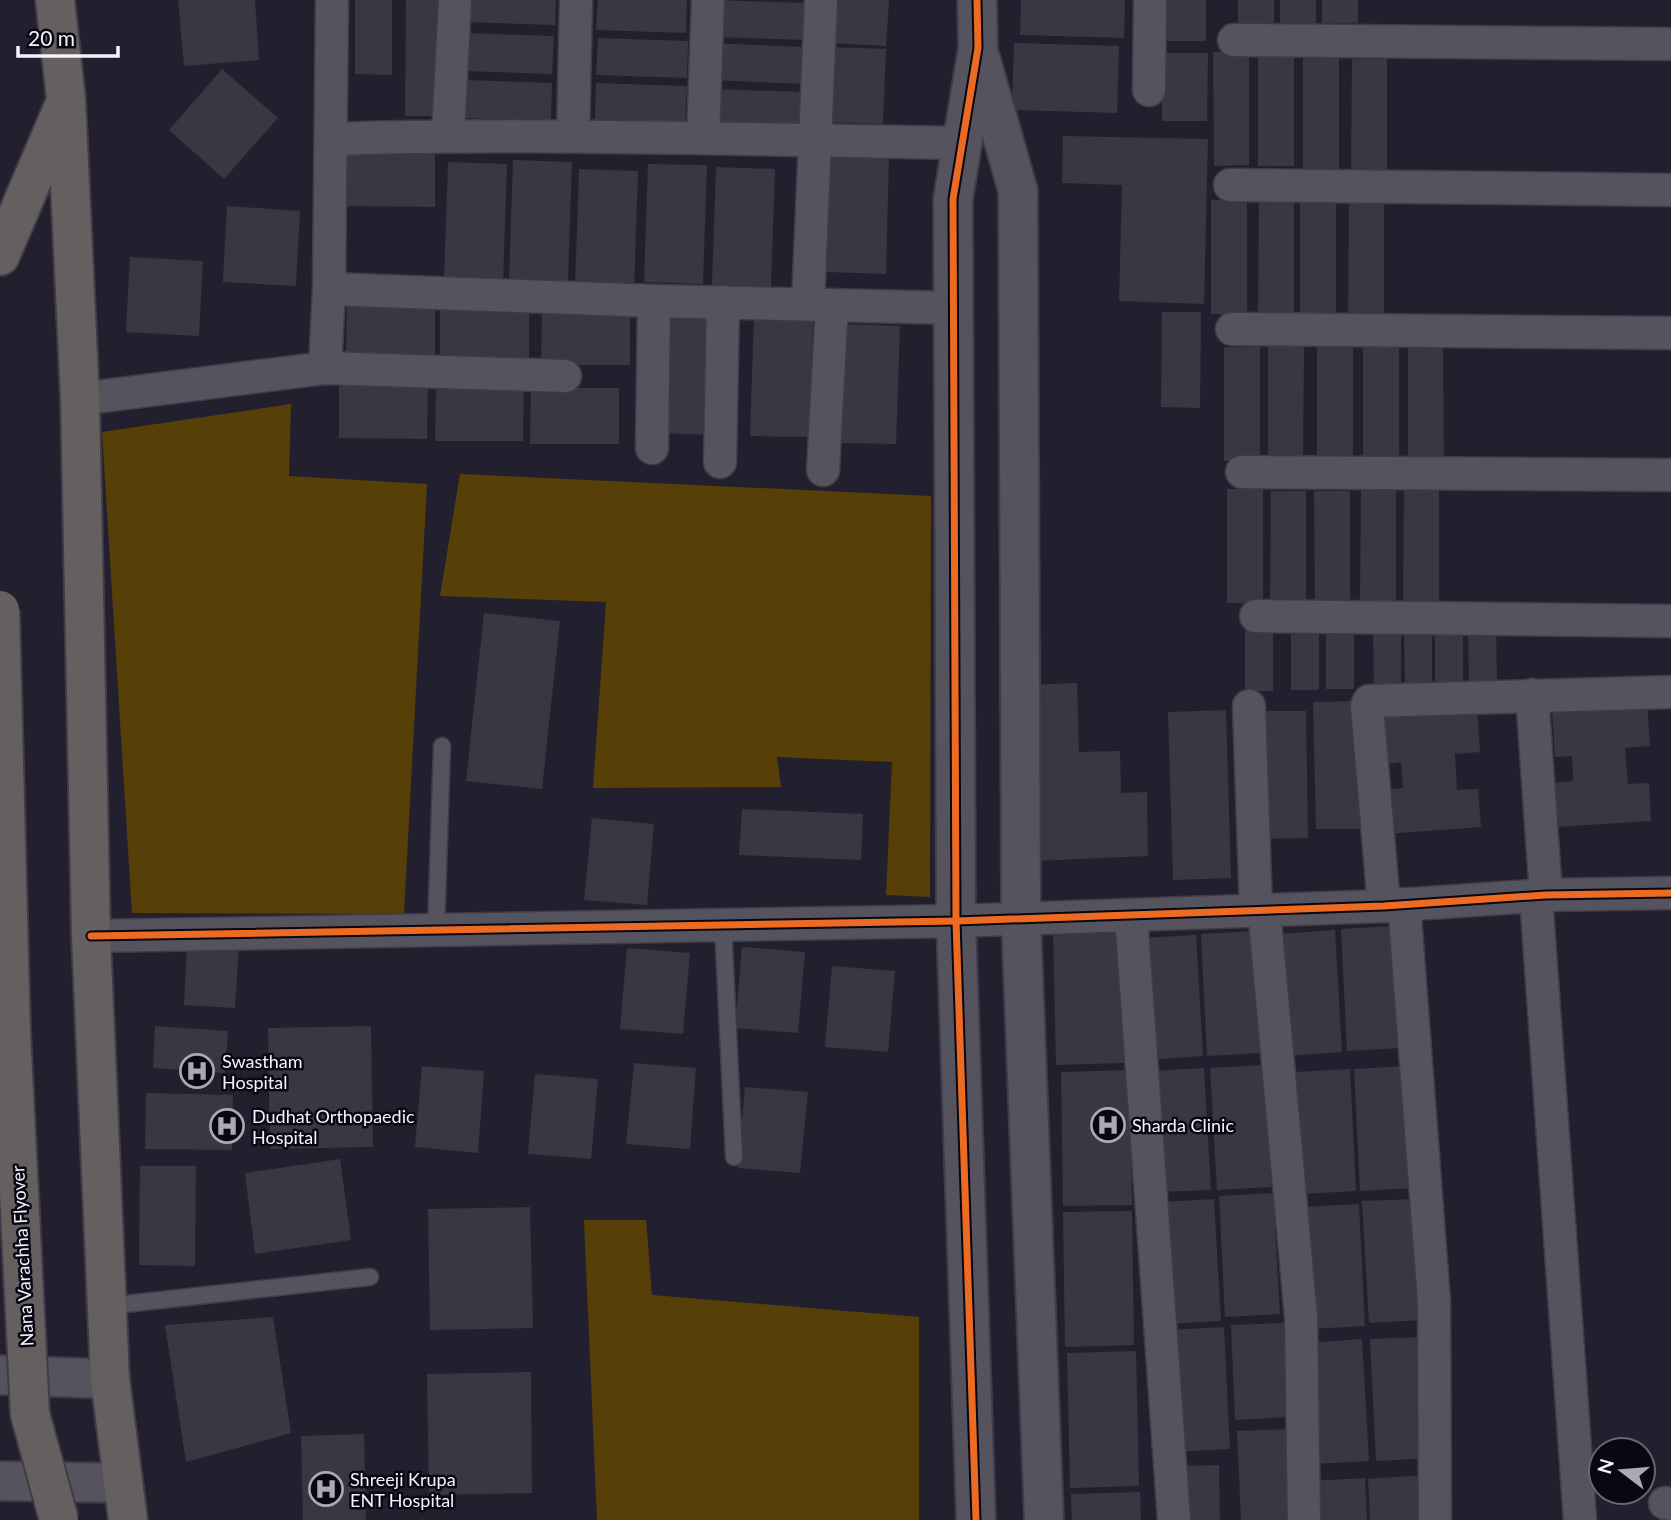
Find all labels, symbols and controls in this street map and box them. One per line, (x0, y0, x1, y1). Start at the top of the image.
scale bar (18, 14, 117, 58)
text: 20 m (28, 25, 75, 50)
place label: Swastham Hospital (222, 1050, 302, 1093)
hospital icon: Swastham Hospital (178, 1052, 216, 1090)
place label: Dudhat Orthopaedic Hospital (252, 1105, 415, 1148)
hospital icon: Sharda Clinic (1089, 1106, 1127, 1144)
hospital icon: Dudhat Orthopaedic Hospital (208, 1107, 246, 1145)
place label: Sharda Clinic (1132, 1114, 1234, 1136)
street label: Nana Varachha Flyover (6, 1165, 38, 1347)
north arrow (1587, 1436, 1657, 1506)
text: N (1592, 1456, 1618, 1476)
place label: Shreeji Krupa ENT Hospital (350, 1468, 456, 1511)
hospital icon: Shreeji Krupa ENT Hospital (307, 1470, 345, 1508)

